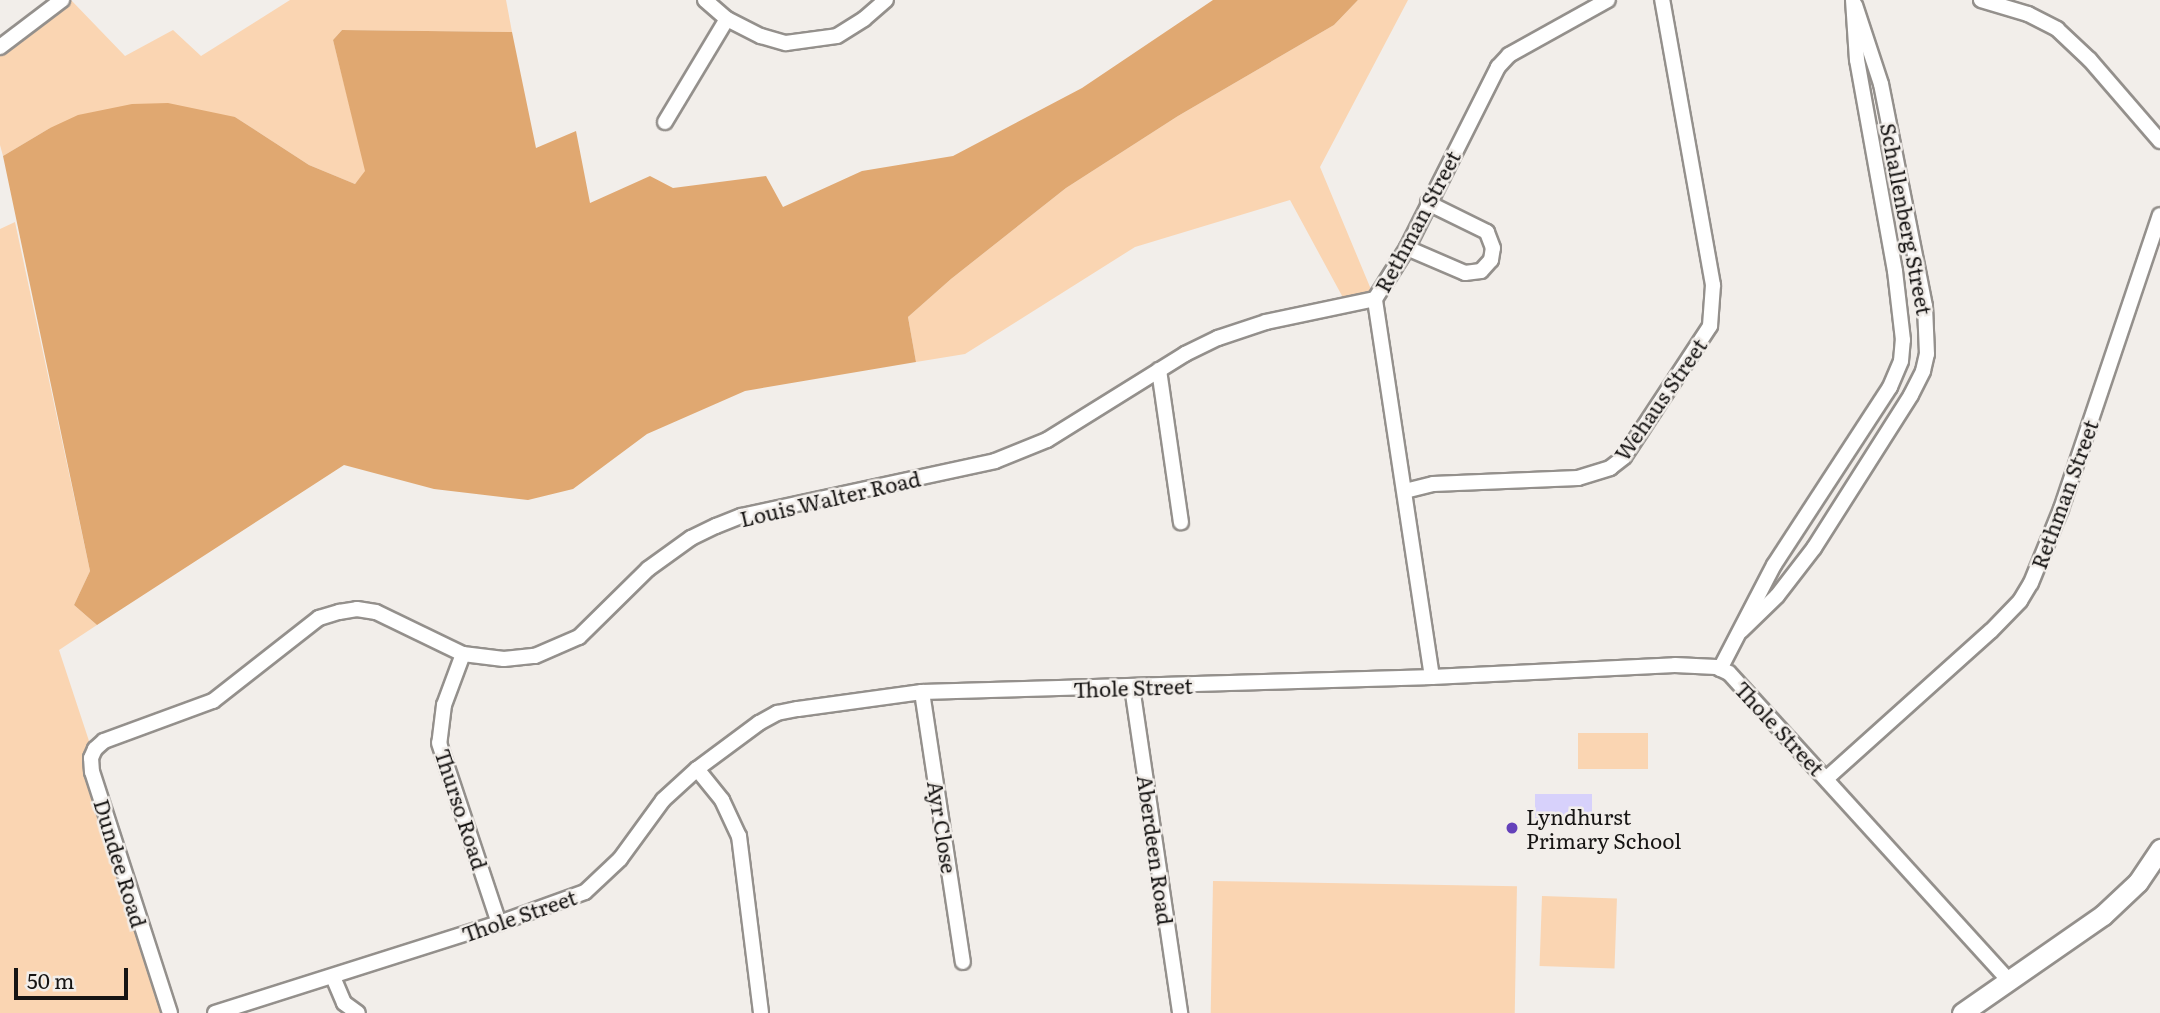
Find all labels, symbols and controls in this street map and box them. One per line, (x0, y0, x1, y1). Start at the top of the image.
street label: Schallenberg Street (1876, 121, 1938, 317)
street label: Rethman Street (1369, 146, 1465, 296)
street label: Wehaus Street (1609, 333, 1711, 465)
street label: Rethman Street (2025, 416, 2103, 572)
street label: Louis Walter Road (737, 465, 923, 531)
street label: Thole Street (1073, 672, 1193, 702)
street label: Thole Street (1730, 676, 1830, 780)
street label: Thurso Road (431, 745, 493, 873)
street label: Aberdeen Road (1133, 773, 1179, 927)
street label: Ayr Close (923, 779, 963, 875)
street label: Dundee Road (90, 796, 152, 930)
place label: Lyndhurst Primary School (1526, 803, 1681, 853)
marker: Lyndhurst Primary School (1504, 820, 1520, 836)
street label: Thole Street (458, 884, 580, 946)
scale bar (18, 954, 131, 998)
text: 50 m (27, 964, 74, 995)

